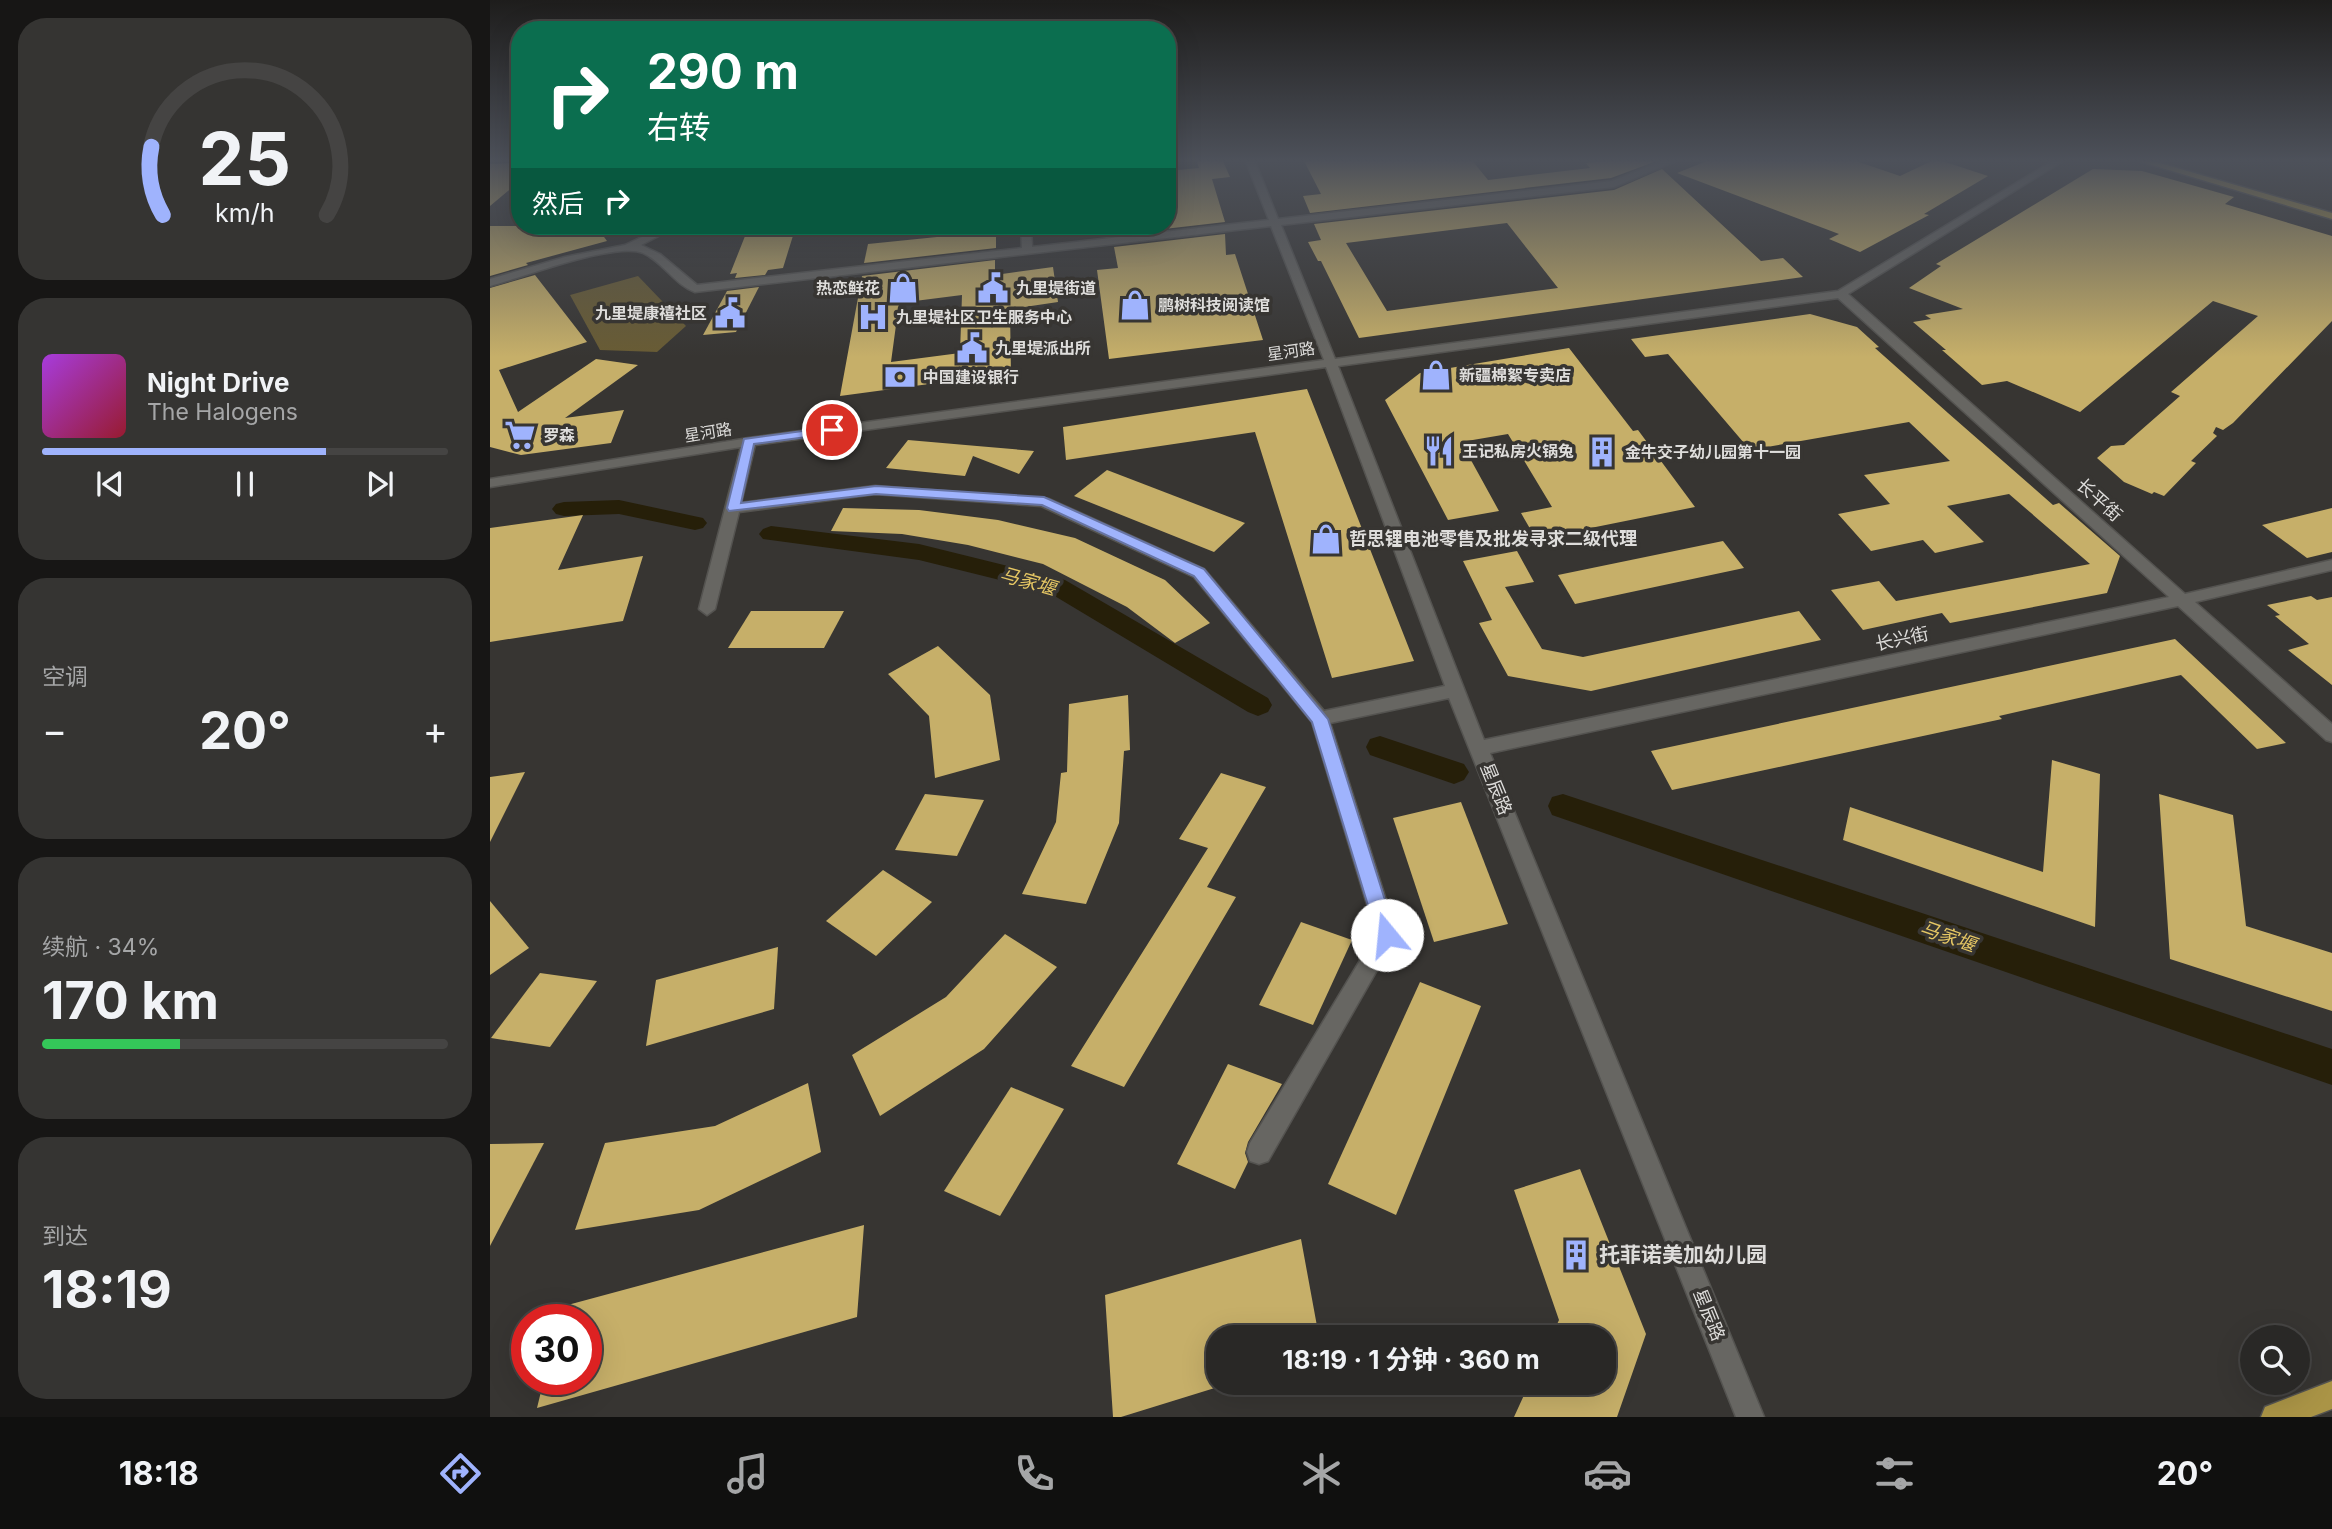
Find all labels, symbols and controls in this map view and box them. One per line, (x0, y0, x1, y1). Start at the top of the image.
text: 290 m (647, 42, 799, 101)
icon: right (532, 49, 623, 140)
text: 右转 (647, 108, 711, 147)
text: 25 (199, 114, 291, 203)
icon: right (598, 182, 636, 220)
text: 然后 (532, 188, 584, 219)
text: km/h (215, 198, 275, 228)
shop icon: 热恋鲜花 (886, 271, 920, 305)
public building icon: 九里堤街道 (976, 271, 1010, 305)
place label: 热恋鲜花 (816, 278, 880, 298)
place label: 九里堤街道 (1016, 278, 1096, 298)
shop icon: 鹏树科技阅读馆 (1118, 288, 1152, 322)
place label: 鹏树科技阅读馆 (1158, 295, 1270, 315)
public building icon: 九里堤康禧社区 (713, 296, 747, 330)
hospital icon: 九里堤社区卫生服务中心 (856, 300, 890, 334)
place label: 九里堤康禧社区 (595, 303, 707, 323)
place label: 九里堤社区卫生服务中心 (896, 307, 1072, 327)
public building icon: 九里堤派出所 (955, 331, 989, 365)
place label: 九里堤派出所 (995, 338, 1091, 358)
street label: 星河路 (1266, 338, 1316, 364)
shop icon: 新疆棉絮专卖店 (1419, 358, 1453, 392)
bank icon: 中国建设银行 (883, 360, 917, 394)
place label: 新疆棉絮专卖店 (1459, 365, 1571, 385)
text: Night Drive (147, 367, 289, 398)
place label: 中国建设银行 (923, 367, 1019, 387)
text: The Halogens (147, 398, 298, 426)
pin (802, 400, 862, 460)
icon: arrive (813, 411, 851, 449)
supermarket icon: 罗森 (503, 418, 537, 452)
street label: 星河路 (683, 418, 733, 446)
place label: 罗森 (543, 425, 575, 445)
restaurant icon: 王记私房火锅兔 (1422, 434, 1456, 468)
building icon: 金牛交子幼儿园第十一园 (1585, 435, 1619, 469)
place label: 王记私房火锅兔 (1462, 441, 1574, 461)
place label: 金牛交子幼儿园第十一园 (1625, 442, 1801, 462)
icon: previous (91, 465, 129, 503)
icon: pause (226, 465, 264, 503)
icon: next (361, 465, 399, 503)
street label: 长平街 (2072, 474, 2126, 525)
shop icon: 哲思锂电池零售及批发寻求二级代理 (1309, 522, 1343, 556)
place label: 哲思锂电池零售及批发寻求二级代理 (1349, 528, 1637, 549)
water label: 马家堰 (997, 563, 1061, 601)
street label: 长兴街 (1873, 623, 1930, 654)
text: 空调 (42, 663, 88, 691)
text: 20° (199, 699, 291, 762)
text: − (42, 707, 67, 753)
text: + (423, 707, 448, 753)
street label: 星辰路 (1477, 760, 1516, 818)
position arrow (1350, 898, 1424, 972)
water label: 马家堰 (1917, 916, 1981, 958)
text: 续航 · 34% (42, 933, 159, 961)
text: 170 km (42, 969, 219, 1032)
text: 到达 (42, 1222, 88, 1250)
building icon: 托菲诺美加幼儿园 (1559, 1238, 1593, 1272)
place label: 托菲诺美加幼儿园 (1599, 1242, 1767, 1267)
text: 18:19 (42, 1258, 172, 1321)
street label: 星辰路 (1690, 1286, 1729, 1344)
speed limit sign: 30 (511, 1304, 602, 1395)
map controls (2240, 1325, 2310, 1395)
button: search (2240, 1325, 2310, 1395)
text: 18:19 · 1 分钟 · 360 m (1282, 1344, 1540, 1375)
icon: directions (436, 1449, 485, 1498)
icon: music (723, 1449, 772, 1498)
icon: phone (1010, 1449, 1059, 1498)
icon: climate (1297, 1449, 1346, 1498)
icon: car (1583, 1449, 1632, 1498)
icon: filters (1870, 1449, 1919, 1498)
text: 18:18 (119, 1454, 199, 1493)
text: 20° (2157, 1454, 2213, 1493)

